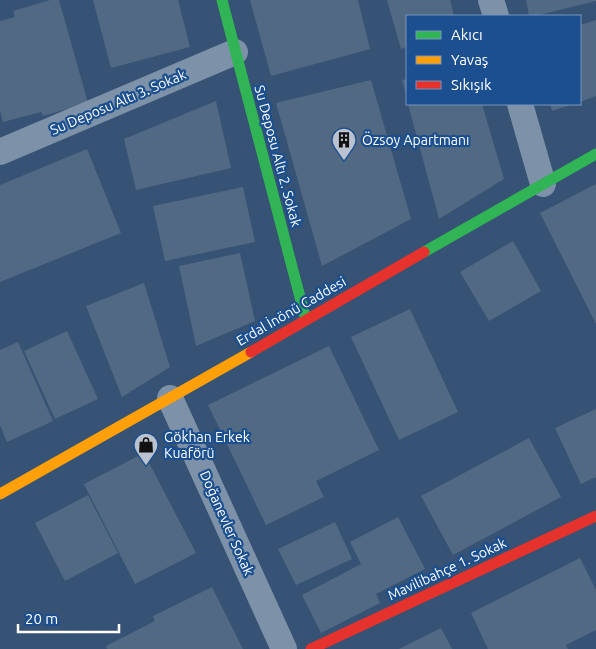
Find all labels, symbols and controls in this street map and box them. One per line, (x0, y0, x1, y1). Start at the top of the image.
legend (406, 15, 581, 105)
text: Akıcı (451, 26, 483, 43)
text: Yavaş (451, 51, 488, 68)
street label: Su Deposu Altı 3. Sokak (48, 66, 188, 138)
text: Sıkışık (451, 76, 492, 93)
street label: Su Deposu Altı 2. Sokak (251, 83, 305, 229)
building icon: Özsoy Apartmanı (331, 127, 357, 161)
place label: Özsoy Apartmanı (362, 131, 469, 148)
street label: Erdal İnönü Caddesi (233, 273, 349, 349)
place label: Gökhan Erkek Kuaförü (164, 429, 250, 461)
shop icon: Gökhan Erkek Kuaförü (133, 432, 159, 466)
street label: Doğanevler Sokak (197, 468, 257, 578)
street label: Mavilibahçe 1. Sokak (385, 535, 509, 603)
scale bar (18, 602, 119, 634)
text: 20 m (25, 610, 58, 627)

